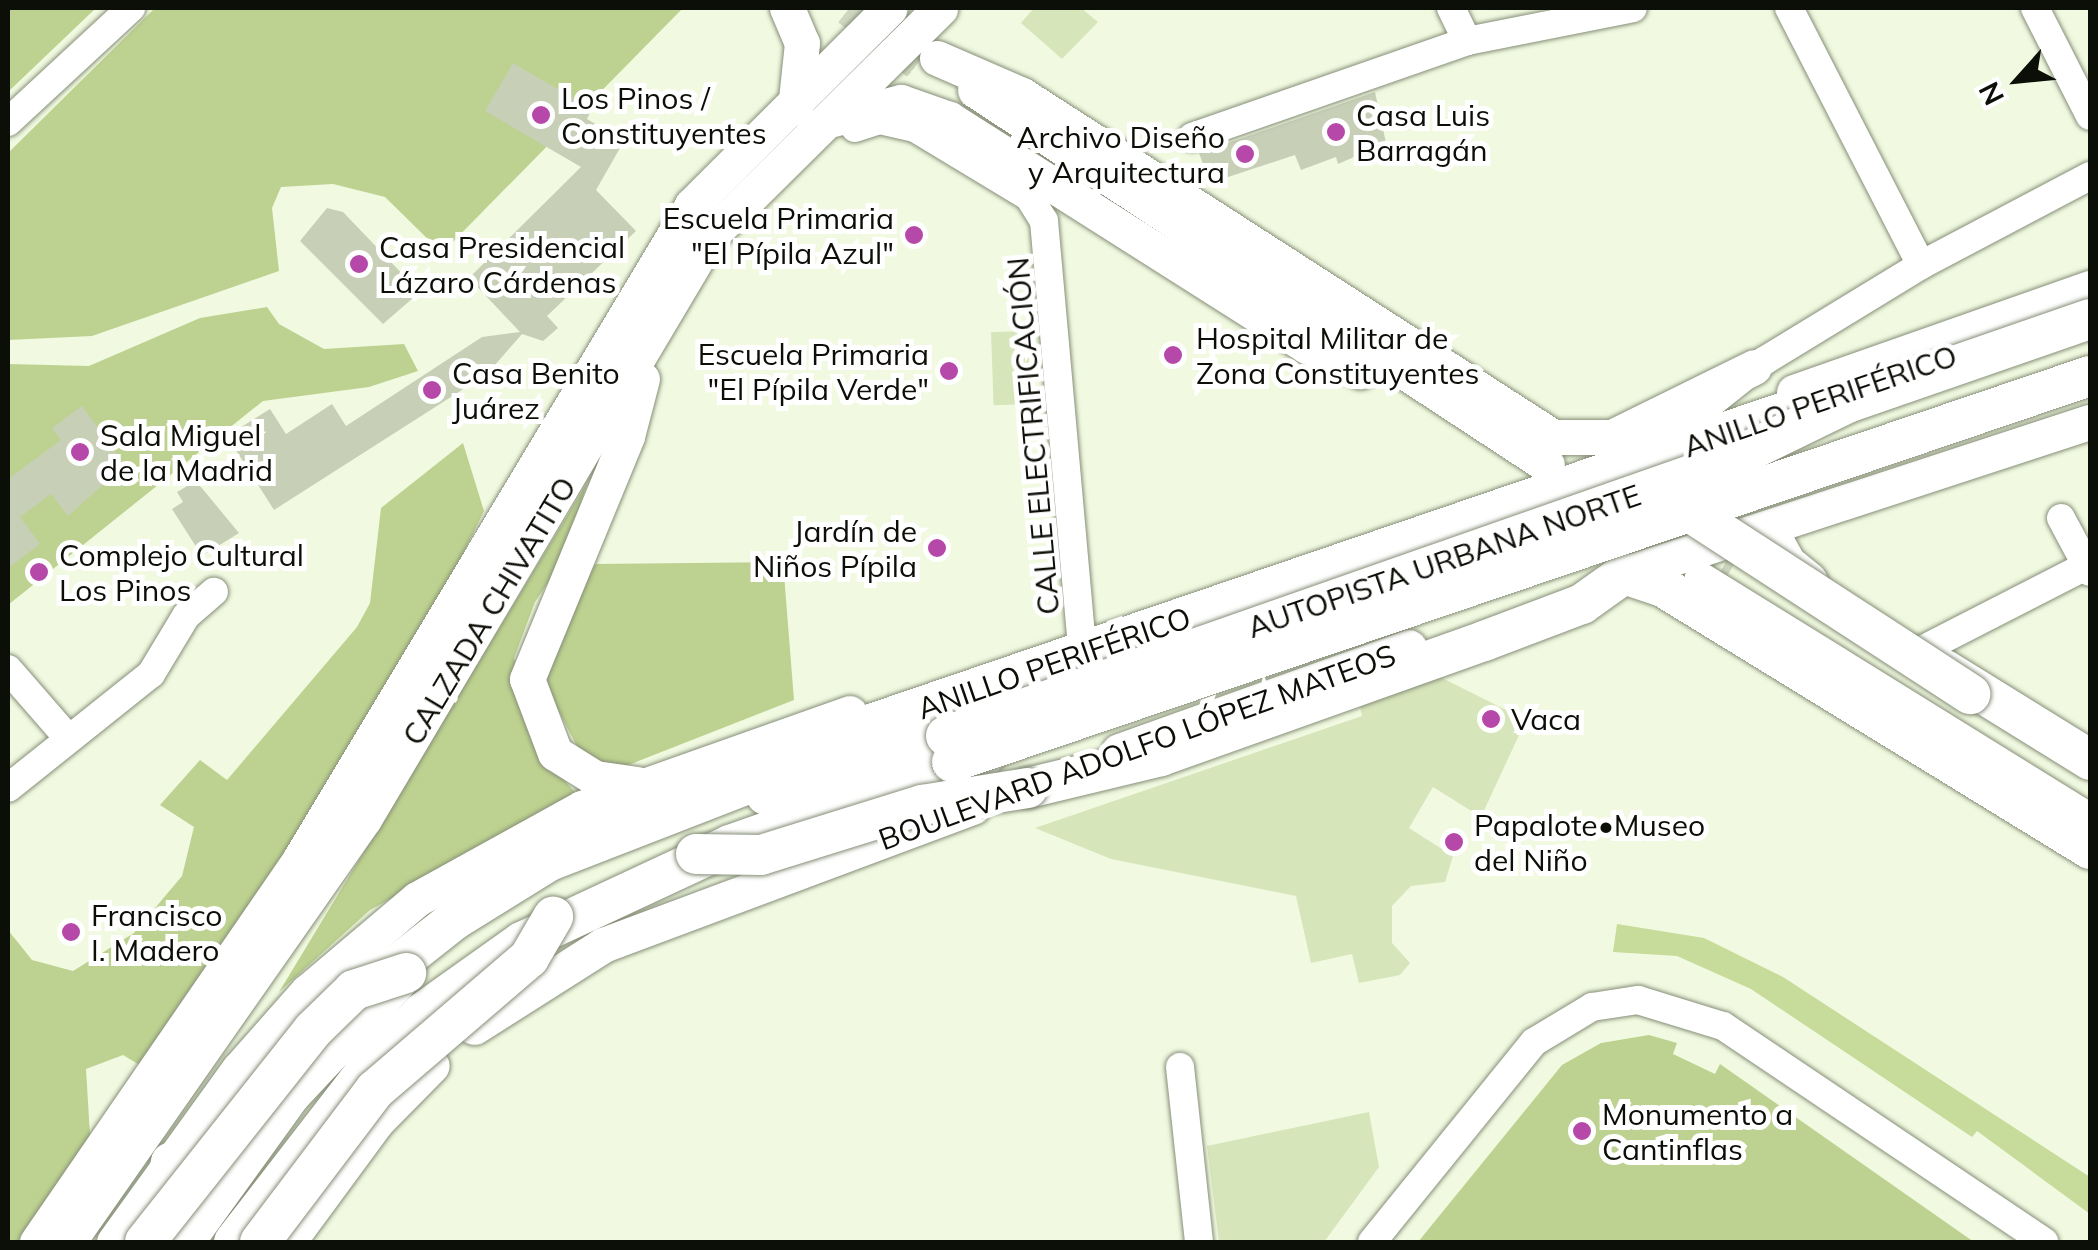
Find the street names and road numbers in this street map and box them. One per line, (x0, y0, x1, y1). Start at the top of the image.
street label: CALLE ELECTRIFICACIÓN (999, 256, 1067, 616)
street label: ANILLO PERIFÉRICO (1679, 337, 1961, 465)
street label: CALZADA CHIVATITO (395, 471, 583, 751)
street label: AUTOPISTA URBANA NORTE (1243, 477, 1645, 645)
street label: ANILLO PERIFÉRICO (913, 599, 1195, 727)
street label: BOULEVARD ADOLFO LÓPEZ MATEOS (874, 637, 1400, 857)

